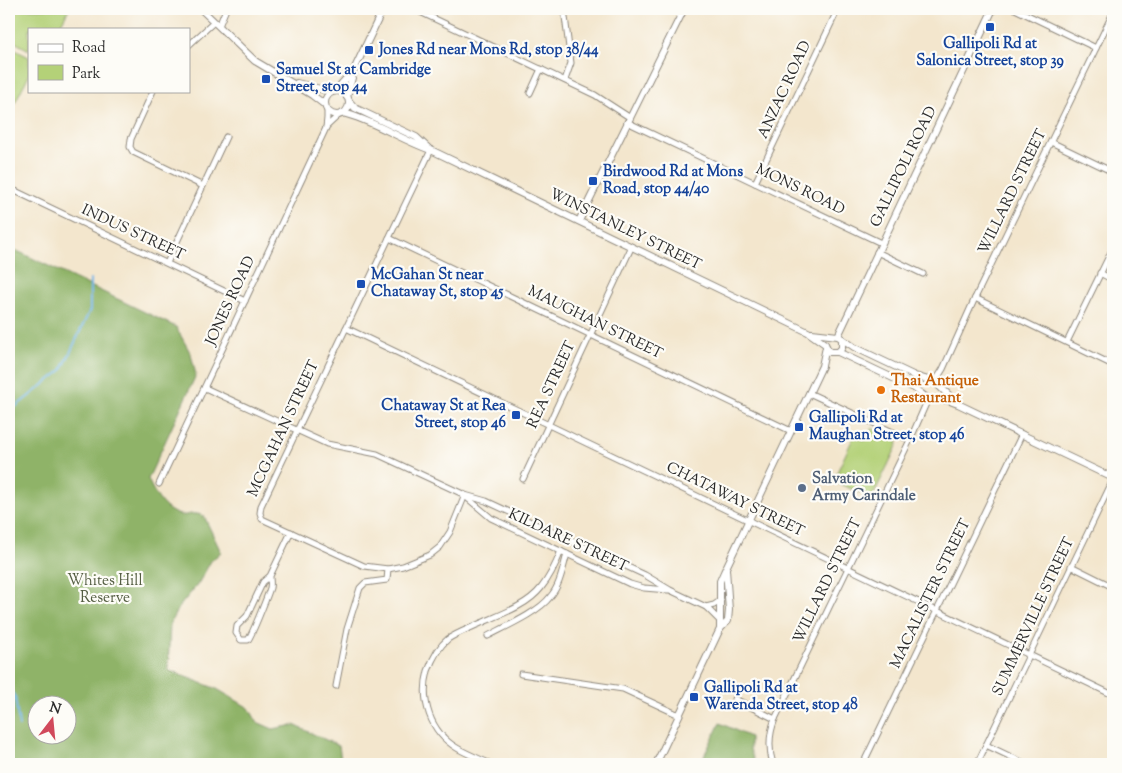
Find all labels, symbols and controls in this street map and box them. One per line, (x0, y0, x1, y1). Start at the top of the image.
marker: Gallipoli Rd at Salonica Street, stop 39 (984, 21, 996, 33)
legend (28, 28, 190, 92)
place label: Gallipoli Rd at Salonica Street, stop 39 (916, 34, 1064, 72)
text: Road (72, 38, 106, 59)
street label: ANZAC ROAD (753, 38, 817, 142)
place label: Jones Rd near Mons Rd, stop 38/44 (378, 40, 599, 61)
marker: Jones Rd near Mons Rd, stop 38/44 (363, 44, 375, 56)
place label: Samuel St at Cambridge Street, stop 44 (276, 60, 431, 98)
text: Park (72, 64, 101, 85)
marker: Samuel St at Cambridge Street, stop 44 (260, 73, 272, 85)
street label: GALLIPOLI ROAD (866, 103, 942, 231)
street label: WILLARD STREET (974, 126, 1053, 258)
street label: MONS ROAD (752, 159, 848, 221)
place label: Birdwood Rd at Mons Road, stop 44/40 (603, 162, 743, 200)
marker: Birdwood Rd at Mons Road, stop 44/40 (587, 175, 599, 187)
street label: WINSTANLEY STREET (545, 184, 705, 276)
street label: INDUS STREET (78, 200, 189, 266)
street label: JONES ROAD (201, 253, 261, 350)
place label: McGahan St near Chataway St, stop 45 (371, 265, 504, 303)
marker: McGahan St near Chataway St, stop 45 (355, 278, 367, 290)
street label: MAUGHAN STREET (524, 281, 666, 365)
street label: REA STREET (523, 338, 582, 432)
street label: MCGAHAN STREET (243, 357, 325, 501)
place label: Thai Antique Restaurant (891, 371, 979, 409)
marker: Thai Antique Restaurant (875, 384, 887, 396)
place label: Chataway St at Rea Street, stop 46 (381, 396, 507, 434)
place label: Gallipoli Rd at Maughan Street, stop 46 (809, 408, 965, 446)
marker: Chataway St at Rea Street, stop 46 (510, 409, 522, 421)
marker: Gallipoli Rd at Maughan Street, stop 46 (793, 421, 805, 433)
street label: CHATAWAY STREET (662, 457, 808, 543)
place label: Salvation Army Carindale (812, 469, 916, 507)
marker: Salvation Army Carindale (796, 482, 808, 494)
street label: KILDARE STREET (505, 504, 632, 578)
street label: WILLARD STREET (789, 515, 868, 647)
street label: MACALISTER STREET (886, 515, 977, 672)
street label: SUMMERVILLE STREET (988, 534, 1080, 700)
park label: Whites Hill Reserve (67, 571, 143, 609)
place label: Gallipoli Rd at Warenda Street, stop 48 (704, 678, 858, 716)
marker: Gallipoli Rd at Warenda Street, stop 48 (688, 691, 700, 703)
north arrow (28, 696, 78, 746)
text: N (47, 698, 63, 721)

